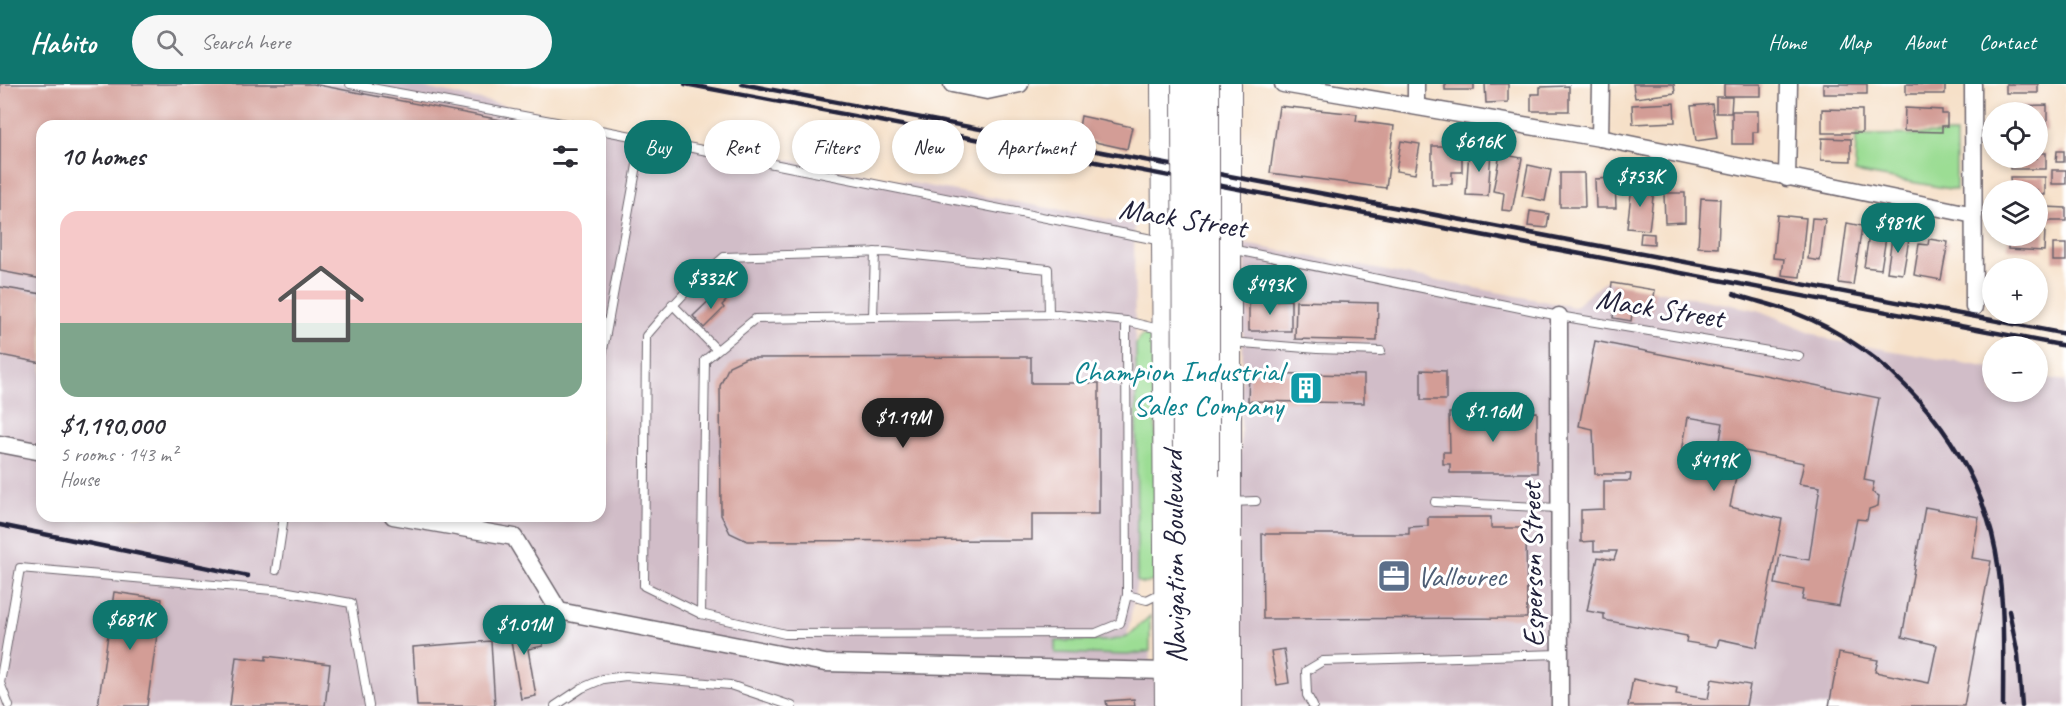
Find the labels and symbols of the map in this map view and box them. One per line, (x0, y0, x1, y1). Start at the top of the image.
pin: $616K (1437, 122, 1521, 173)
pin: $753K (1598, 157, 1682, 208)
street label: Mack Street (1117, 189, 1252, 247)
pin: $981K (1856, 203, 1940, 254)
pin: $332K (669, 259, 753, 310)
pin: $493K (1228, 265, 1312, 316)
street label: Mack Street (1594, 279, 1729, 337)
place label: Champion Industrial Sales Company (1073, 352, 1288, 424)
building icon: Champion Industrial Sales Company (1288, 370, 1324, 406)
pin: $1.16M (1444, 392, 1542, 443)
pin: $1.19M (854, 398, 952, 449)
pin: $419K (1672, 441, 1756, 492)
street label: Navigation Boulevard (1153, 446, 1195, 664)
street label: Esperson Street (1512, 479, 1552, 647)
place label: Vallourec (1417, 557, 1508, 595)
office icon: Vallourec (1376, 558, 1412, 594)
pin: $681K (88, 600, 172, 651)
pin: $1.01M (475, 605, 573, 656)

